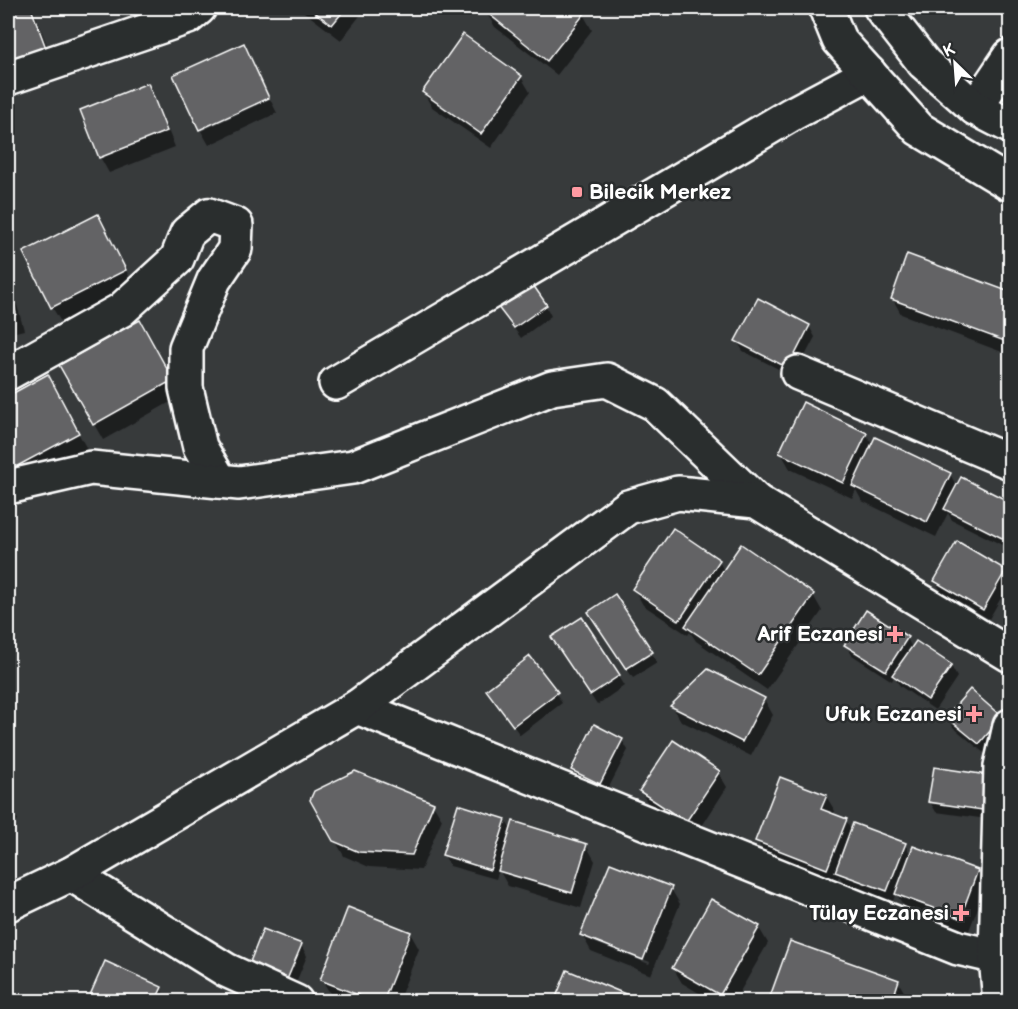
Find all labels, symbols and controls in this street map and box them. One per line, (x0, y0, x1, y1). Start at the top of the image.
north arrow (925, 33, 985, 93)
text: K (940, 40, 958, 62)
place label: Bilecik Merkez (589, 180, 731, 205)
marker: Bilecik Merkez (570, 185, 584, 199)
place label: Arif Eczanesi (757, 622, 883, 647)
marker: Arif Eczanesi (888, 627, 902, 641)
place label: Ufuk Eczanesi (825, 702, 962, 727)
marker: Ufuk Eczanesi (967, 707, 981, 721)
place label: Tülay Eczanesi (809, 901, 949, 926)
marker: Tülay Eczanesi (954, 906, 968, 920)

